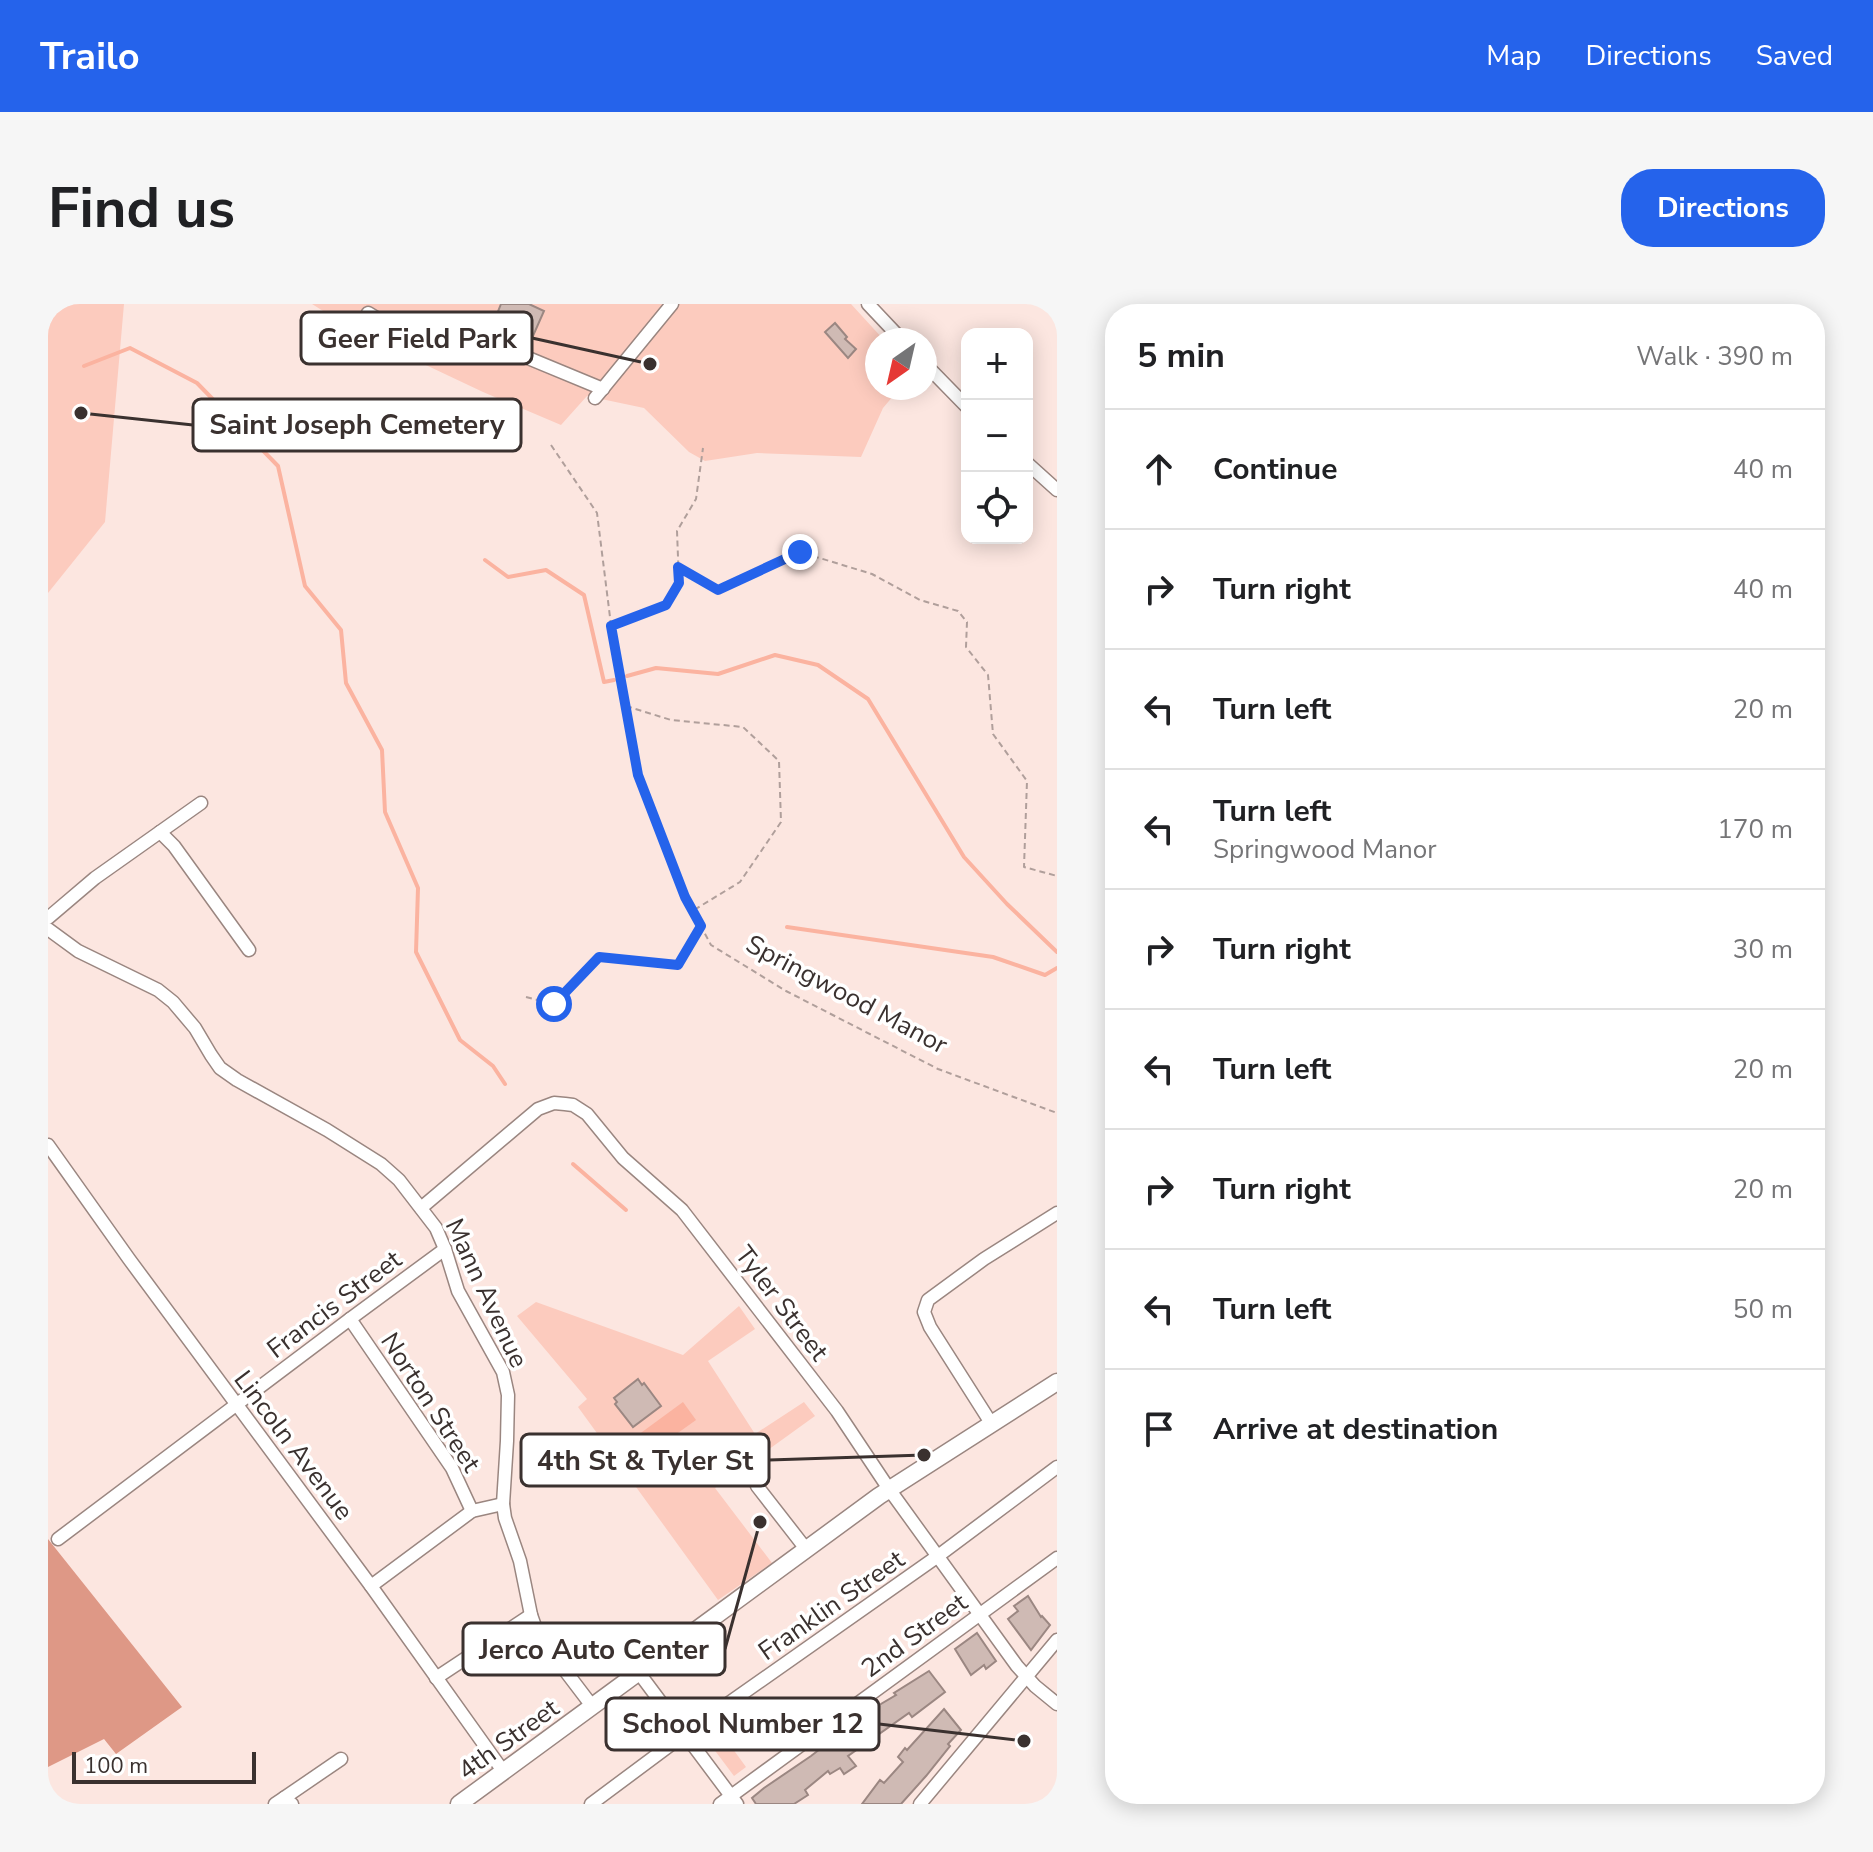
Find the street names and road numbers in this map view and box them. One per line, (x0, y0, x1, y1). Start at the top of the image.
street label: Springwood Manor (740, 927, 954, 1063)
street label: Mann Avenue (437, 1213, 536, 1373)
street label: Tyler Street (727, 1239, 837, 1369)
street label: Francis Street (260, 1242, 409, 1366)
street label: Norton Street (372, 1326, 489, 1479)
street label: Lincoln Avenue (226, 1363, 361, 1527)
street label: Franklin Street (751, 1542, 912, 1669)
street label: 2nd Street (854, 1585, 975, 1686)
street label: 4th Street (451, 1690, 567, 1788)

